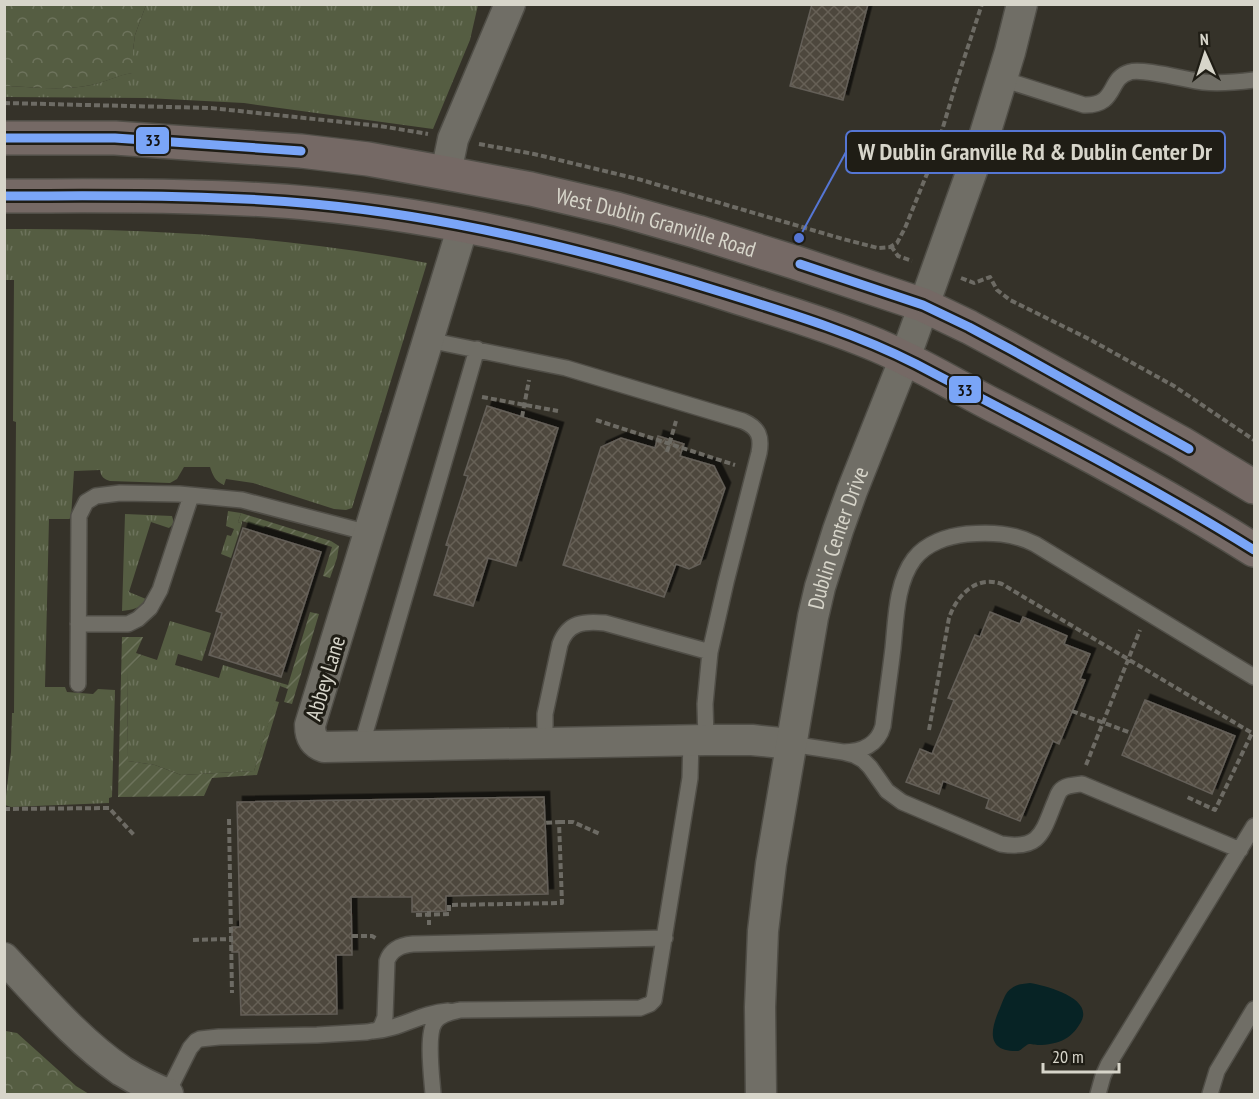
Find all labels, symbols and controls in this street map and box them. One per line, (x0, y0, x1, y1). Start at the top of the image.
north arrow (1175, 24, 1235, 84)
text: N (1199, 29, 1209, 49)
line badge: 33 (135, 126, 170, 155)
text: 33 (145, 130, 161, 150)
callout: W Dublin Granville Rd & Dublin Center Dr (846, 131, 1225, 173)
text: W Dublin Granville Rd & Dublin Center Dr (857, 136, 1213, 167)
street label: West Dublin Granville Road (553, 181, 760, 263)
line badge: 33 (948, 375, 982, 404)
text: 33 (957, 380, 973, 400)
street label: Dublin Center Drive (801, 462, 874, 612)
street label: Abbey Lane (299, 632, 351, 724)
scale bar (1043, 1036, 1120, 1074)
text: 20 m (1052, 1045, 1084, 1068)

